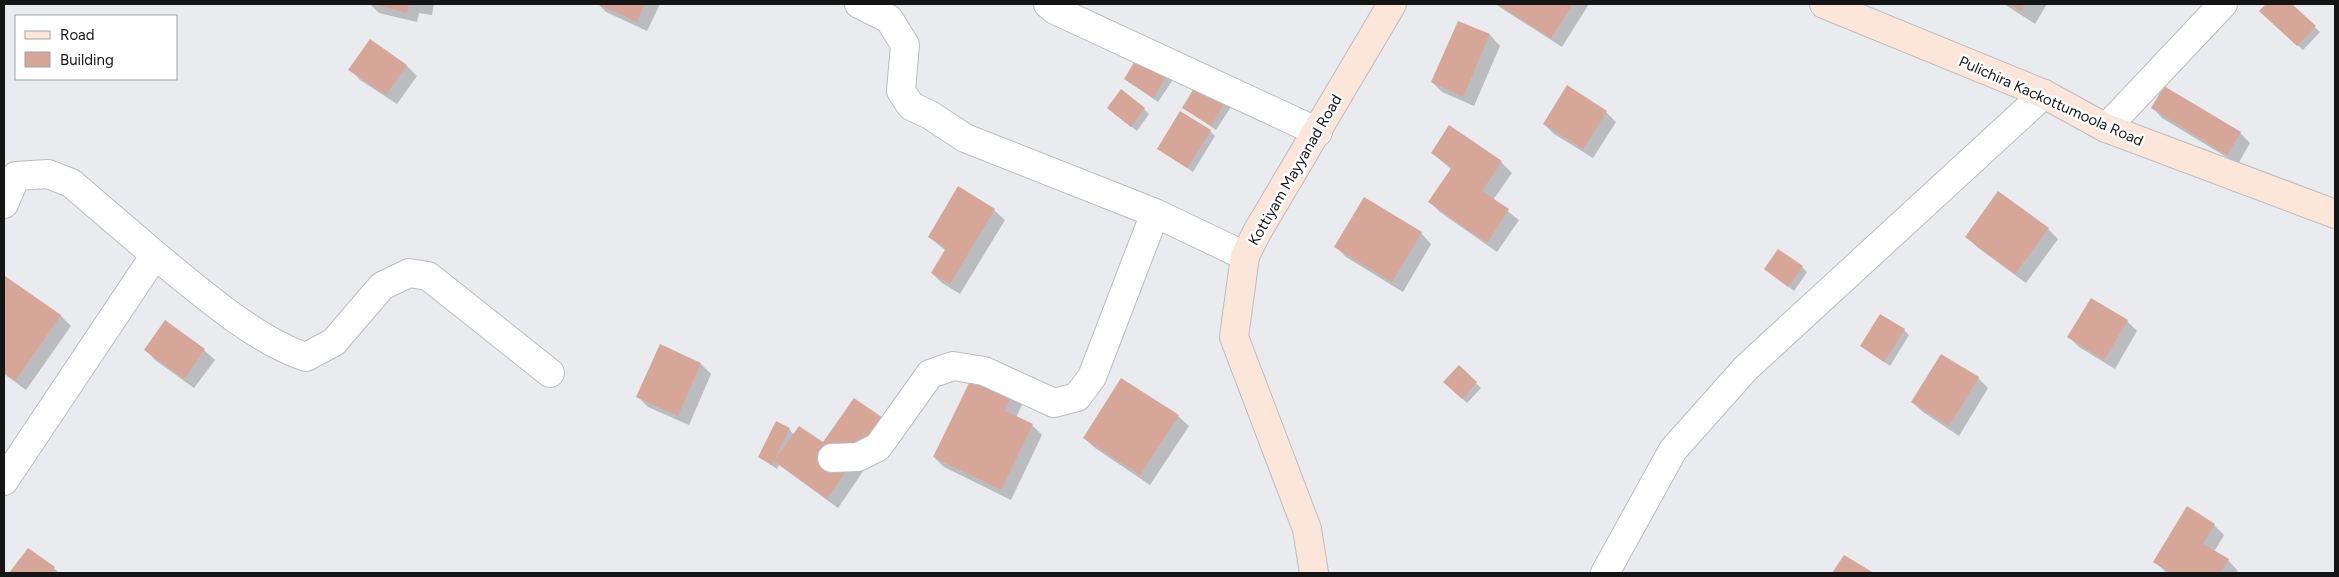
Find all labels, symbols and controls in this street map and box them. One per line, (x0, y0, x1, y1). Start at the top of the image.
legend (15, 15, 178, 80)
text: Road (60, 26, 95, 44)
text: Building (60, 51, 114, 69)
street label: Pulichira Kackottumoola Road (1956, 52, 2146, 150)
street label: Kottiyam Mayyanad Road (1244, 91, 1346, 249)

